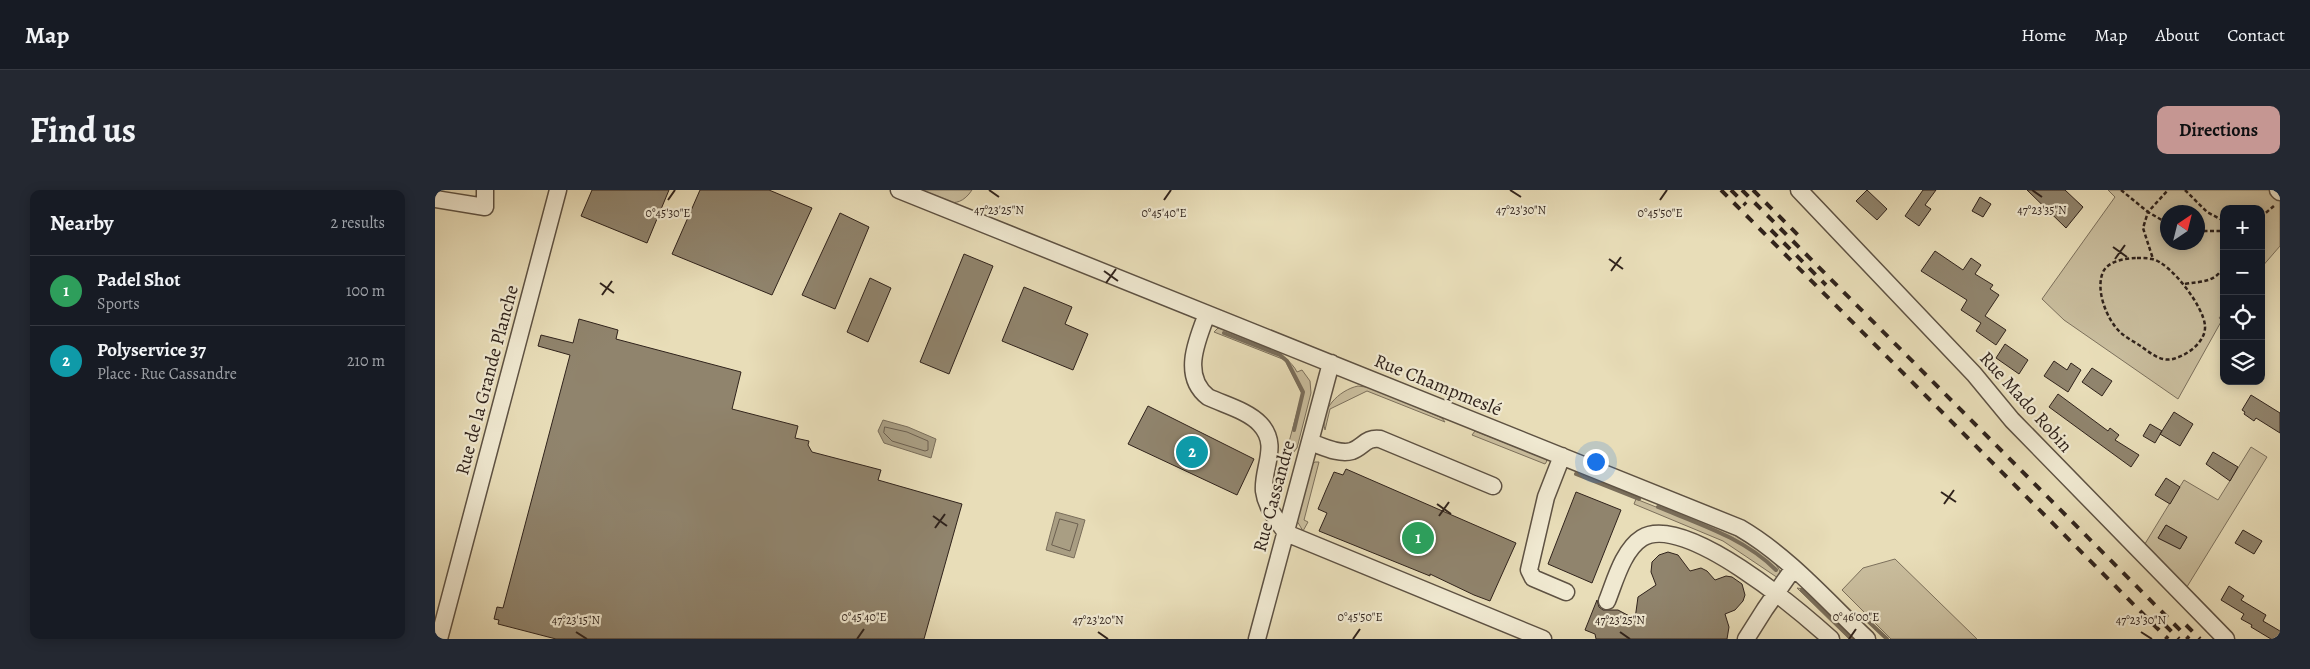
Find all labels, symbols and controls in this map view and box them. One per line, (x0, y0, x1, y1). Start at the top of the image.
text: Map (25, 19, 69, 51)
text: Home (2021, 23, 2066, 47)
text: Map (2094, 23, 2127, 47)
text: About (2155, 23, 2199, 47)
text: Contact (2227, 23, 2285, 47)
text: Find us (30, 106, 136, 154)
button: Directions (2157, 106, 2280, 154)
text: 47°23'25"N (974, 202, 1024, 218)
text: 47°23'30"N (1496, 202, 1547, 218)
text: 47°23'35"N (2017, 202, 2067, 218)
text: 0°45'30"E (646, 205, 690, 221)
text: 0°45'40"E (1141, 205, 1187, 221)
text: 0°45'50"E (1638, 205, 1682, 221)
north arrow (2160, 205, 2205, 250)
map controls (2220, 205, 2265, 385)
button: + (2220, 205, 2265, 250)
text: Nearby (50, 209, 113, 237)
text: 2 results (330, 212, 385, 234)
button: − (2220, 250, 2265, 295)
text: Padel Shot (97, 267, 181, 293)
text: 1 (63, 280, 69, 302)
text: 100 m (346, 280, 385, 302)
street label: Rue de la Grande Planche (449, 282, 525, 478)
text: Sports (97, 293, 140, 315)
button: locate (2220, 295, 2265, 340)
text: Polyservice 37 (97, 337, 206, 363)
button: layers (2220, 340, 2265, 385)
street label: Rue Mado Robin (1974, 346, 2078, 458)
street label: Rue Champmeslé (1370, 348, 1506, 422)
text: 2 (62, 350, 70, 372)
text: 210 m (347, 350, 385, 372)
text: Place · Rue Cassandre (97, 363, 237, 385)
pin: 2 (1176, 433, 1208, 471)
street label: Rue Cassandre (1247, 437, 1301, 555)
your location (1583, 449, 1609, 475)
pin: 1 (1402, 519, 1434, 557)
text: 0°45'40"E (841, 609, 887, 625)
text: 0°45'50"E (1338, 609, 1382, 625)
text: 0°46'00"E (1833, 609, 1879, 625)
text: 47°23'15"N (552, 612, 601, 628)
text: 47°23'20"N (1072, 612, 1124, 628)
text: 47°23'25"N (1595, 612, 1645, 628)
text: 47°23'30"N (2116, 612, 2167, 628)

